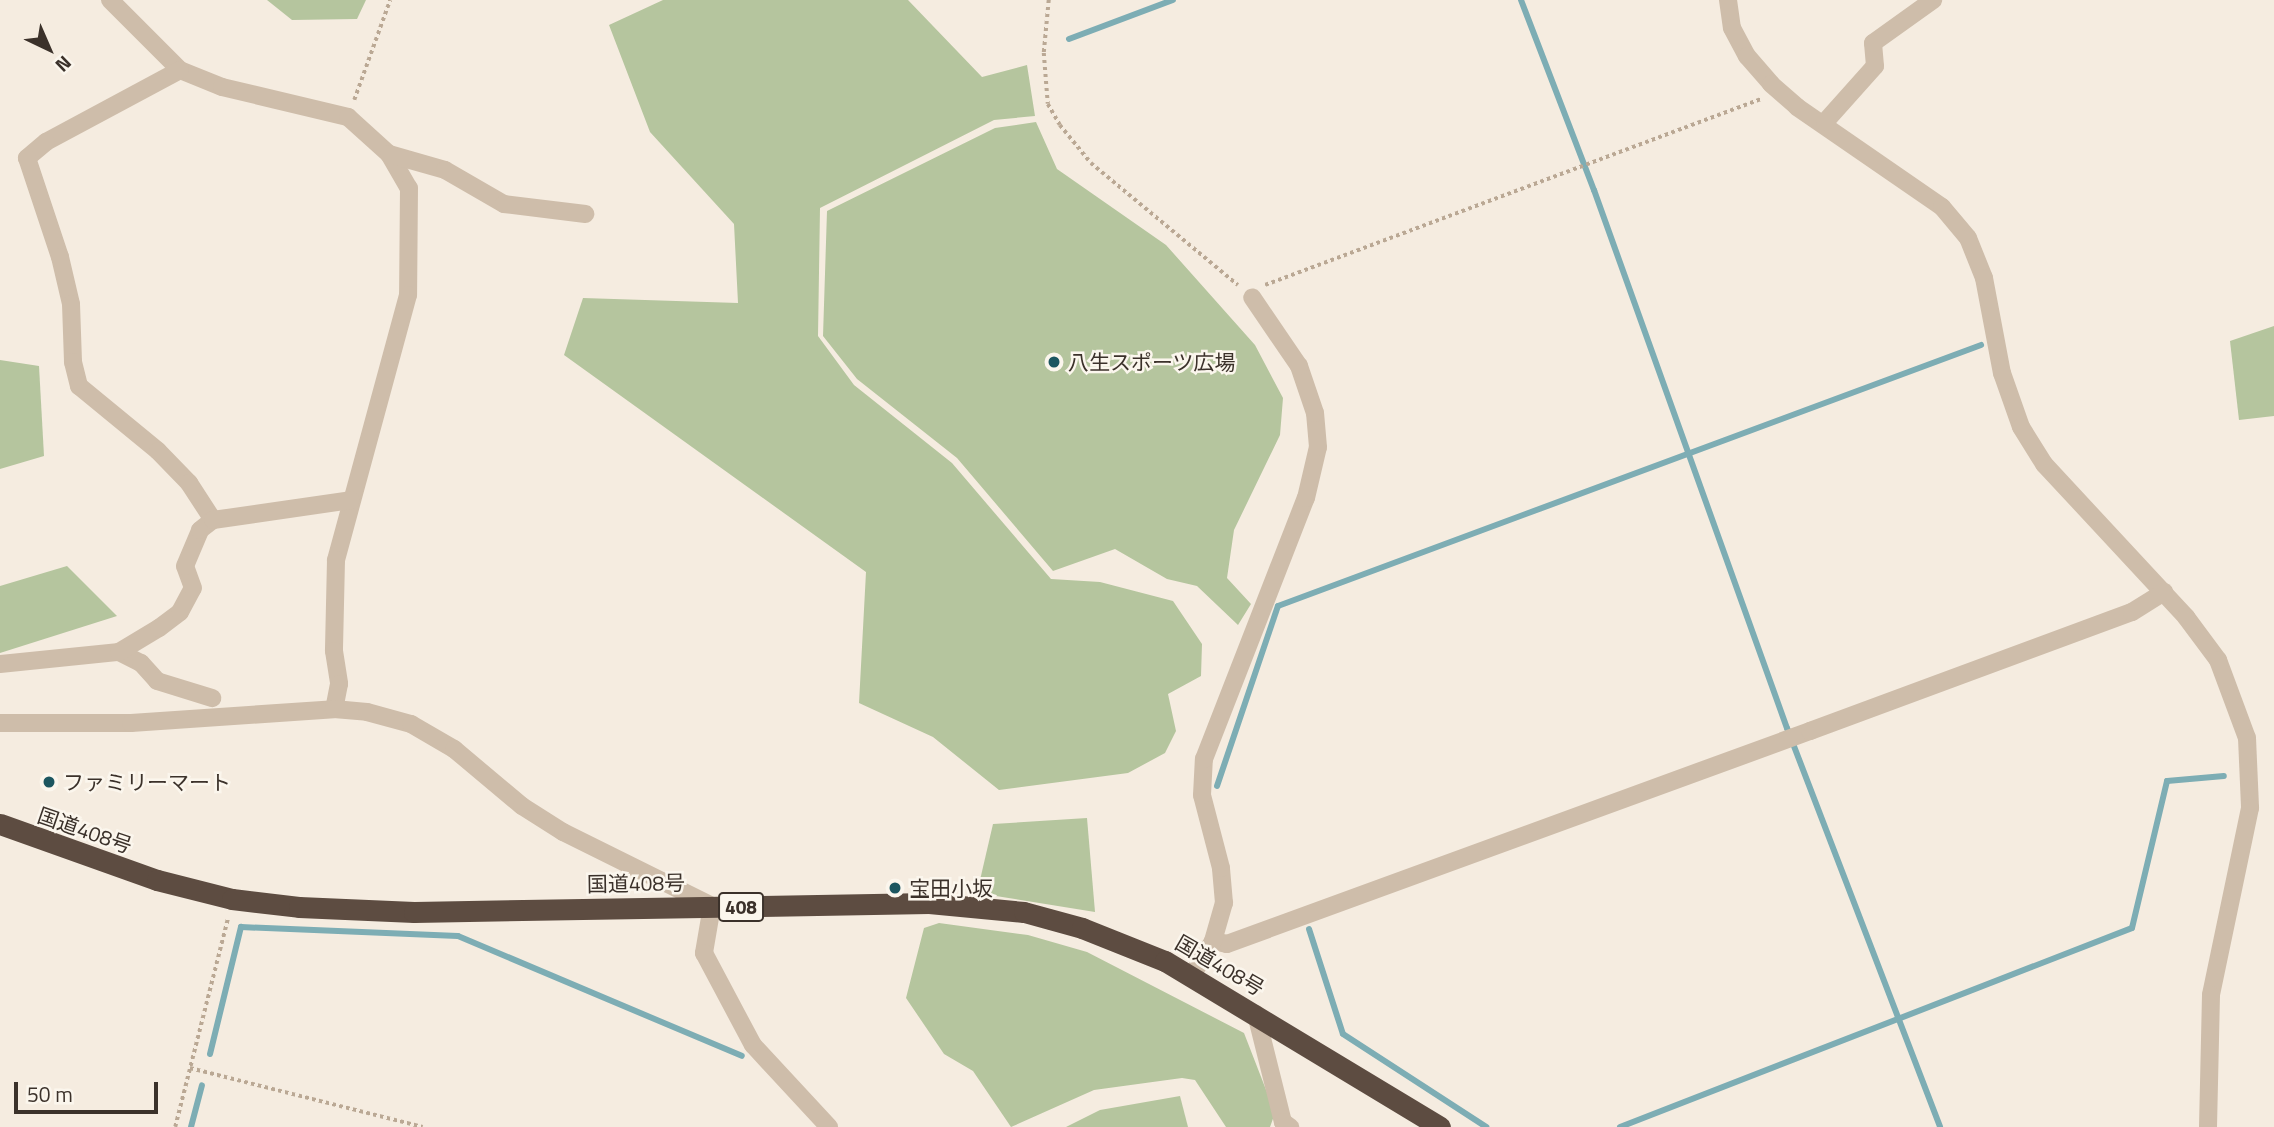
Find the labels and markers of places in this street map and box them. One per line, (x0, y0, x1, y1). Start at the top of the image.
place label: 八生スポーツ広場 (1068, 349, 1236, 375)
marker: 八生スポーツ広場 (1046, 354, 1062, 370)
place label: ファミリーマート (63, 769, 231, 795)
marker: ファミリーマート (41, 774, 57, 790)
place label: 宝田小坂 (909, 875, 993, 901)
marker: 宝田小坂 (887, 880, 903, 896)

